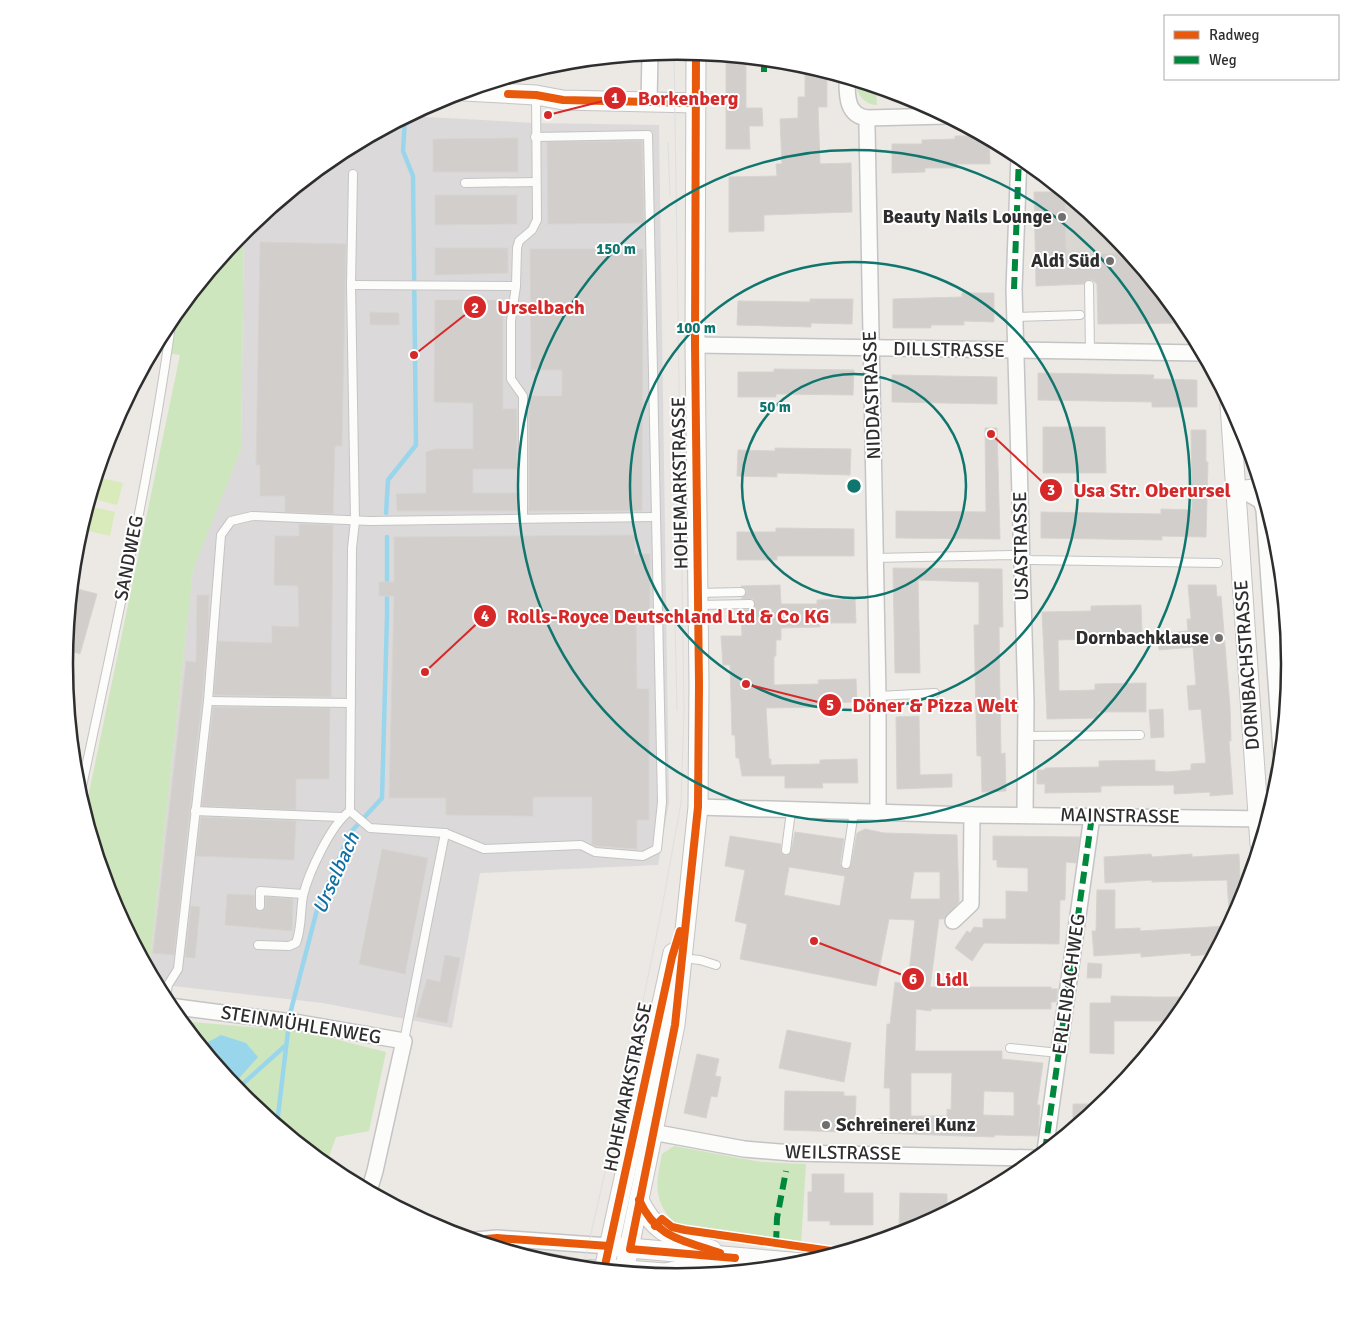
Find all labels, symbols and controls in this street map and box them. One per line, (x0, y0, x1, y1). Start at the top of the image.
legend (1164, 15, 1339, 80)
text: Radweg (1209, 26, 1260, 44)
text: Weg (1209, 51, 1237, 69)
callout: Borkenberg (603, 80, 748, 115)
text: Borkenberg (638, 86, 739, 111)
text: 1 (611, 89, 619, 107)
place label: Beauty Nails Lounge (882, 205, 1052, 229)
marker: Beauty Nails Lounge (1056, 211, 1068, 223)
text: 150 m (596, 240, 636, 258)
place label: Aldi Süd (1031, 249, 1100, 273)
marker: Aldi Süd (1104, 255, 1116, 267)
callout: Urselbach (462, 290, 595, 325)
text: Urselbach (497, 295, 585, 320)
text: 2 (471, 299, 479, 317)
text: 100 m (676, 319, 716, 337)
street label: NIDDASTRASSE (858, 330, 886, 460)
street label: DILLSTRASSE (893, 337, 1005, 363)
street label: HOHEMARKSTRASSE (666, 396, 694, 570)
text: 50 m (759, 398, 791, 416)
callout: Usa Str. Oberursel (1038, 472, 1241, 507)
centre of rings (845, 477, 863, 495)
text: Usa Str. Oberursel (1073, 478, 1231, 503)
text: 3 (1047, 481, 1055, 499)
street label: USASTRASSE (1008, 491, 1034, 601)
street label: SANDWEG (109, 513, 149, 603)
street label: DORNBACHSTRASSE (1229, 579, 1265, 751)
callout: Rolls-Royce Deutschland Ltd & Co KG (472, 598, 840, 633)
text: Rolls-Royce Deutschland Ltd & Co KG (507, 604, 829, 629)
text: 4 (481, 607, 489, 625)
place label: Dornbachklause (1076, 626, 1209, 650)
marker: Dornbachklause (1213, 632, 1225, 644)
callout: Döner & Pizza Welt (817, 687, 1028, 722)
text: Döner & Pizza Welt (852, 693, 1018, 718)
text: 5 (826, 696, 834, 714)
street label: MAINSTRASSE (1060, 803, 1180, 829)
water label: Urselbach (307, 827, 365, 918)
street label: ERLENBACHWEG (1047, 912, 1091, 1056)
callout: Lidl (901, 961, 979, 996)
text: Lidl (935, 967, 969, 992)
text: 6 (909, 970, 917, 988)
street label: STEINMÜHLENWEG (219, 1000, 383, 1050)
street label: HOHEMARKSTRASSE (598, 1000, 658, 1174)
place label: Schreinerei Kunz (836, 1113, 976, 1137)
marker: Schreinerei Kunz (820, 1119, 832, 1131)
street label: WEILSTRASSE (785, 1140, 901, 1166)

